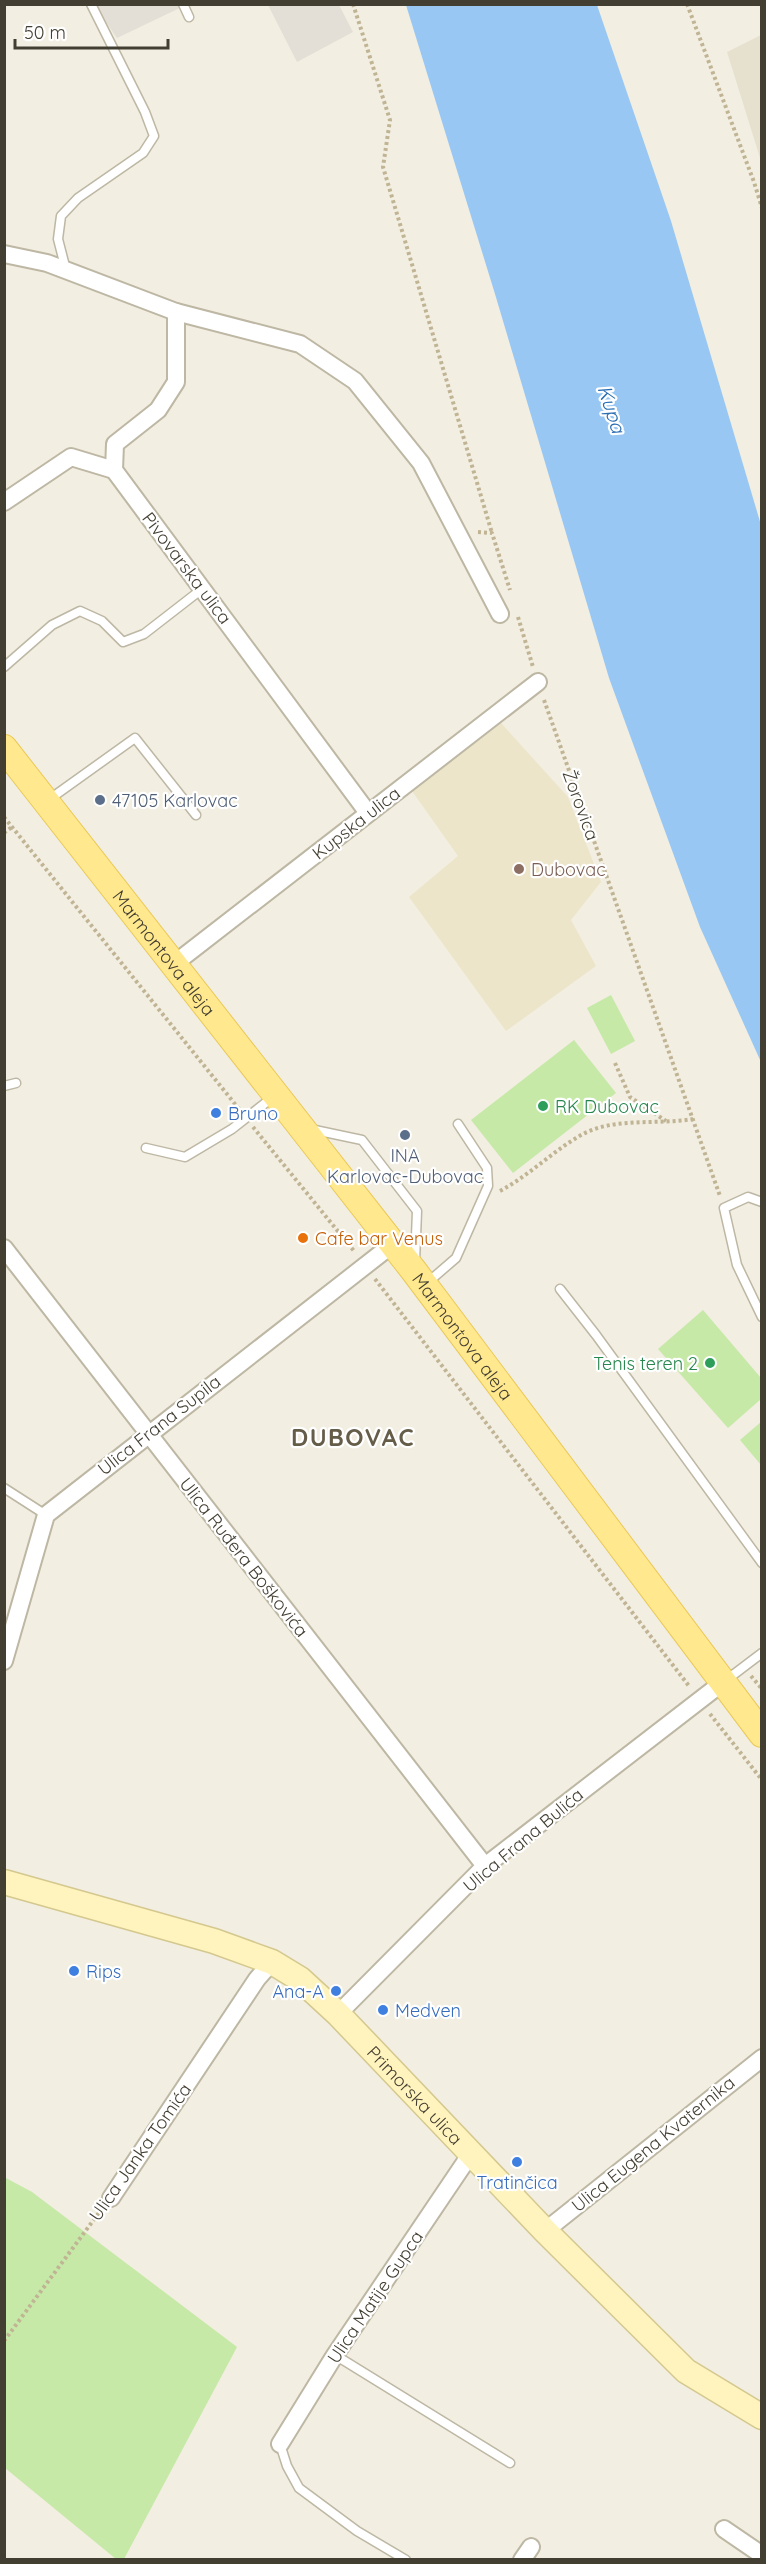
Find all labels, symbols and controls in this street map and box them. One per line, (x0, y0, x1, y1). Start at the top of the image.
scale bar (15, 12, 168, 50)
text: 50 m (24, 21, 66, 44)
water label: Kupa (593, 382, 632, 438)
street label: Pivovarska ulica (137, 507, 237, 629)
street label: Žorovica (558, 767, 604, 843)
street label: Kupska ulica (307, 782, 405, 864)
place label: 47105 Karlovac (112, 789, 238, 812)
marker: 47105 Karlovac (93, 793, 107, 807)
place label: Dubovac (531, 858, 606, 881)
marker: Dubovac (512, 862, 526, 876)
street label: Marmontova aleja (108, 885, 221, 1020)
place label: RK Dubovac (555, 1095, 659, 1118)
marker: RK Dubovac (536, 1099, 550, 1113)
place label: Bruno (228, 1102, 278, 1125)
marker: Bruno (209, 1106, 223, 1120)
marker: INA Karlovac-Dubovac (398, 1128, 412, 1142)
place label: INA Karlovac-Dubovac (327, 1144, 483, 1188)
place label: Cafe bar Venus (315, 1227, 443, 1250)
marker: Cafe bar Venus (296, 1231, 310, 1245)
street label: Marmontova aleja (408, 1268, 518, 1404)
place label: Tenis teren 2 (593, 1352, 698, 1375)
marker: Tenis teren 2 (703, 1356, 717, 1370)
street label: Ulica Frana Supila (93, 1370, 225, 1480)
district label: DUBOVAC (291, 1422, 415, 1452)
street label: Ulica Ruđera Boškovića (174, 1473, 314, 1641)
street label: Ulica Frana Bulića (458, 1783, 588, 1897)
place label: Rips (86, 1960, 121, 1983)
marker: Rips (67, 1964, 81, 1978)
place label: Ana-A (272, 1980, 324, 2003)
marker: Ana-A (329, 1984, 343, 1998)
place label: Medven (395, 1999, 461, 2022)
marker: Medven (376, 2003, 390, 2017)
street label: Primorska ulica (363, 2041, 468, 2149)
street label: Ulica Eugena Kvaternika (567, 2071, 739, 2217)
street label: Ulica Janka Tomića (84, 2079, 196, 2225)
marker: Tratinčica (510, 2155, 524, 2169)
place label: Tratinčica (476, 2171, 558, 2194)
street label: Ulica Matije Gupca (322, 2226, 428, 2368)

